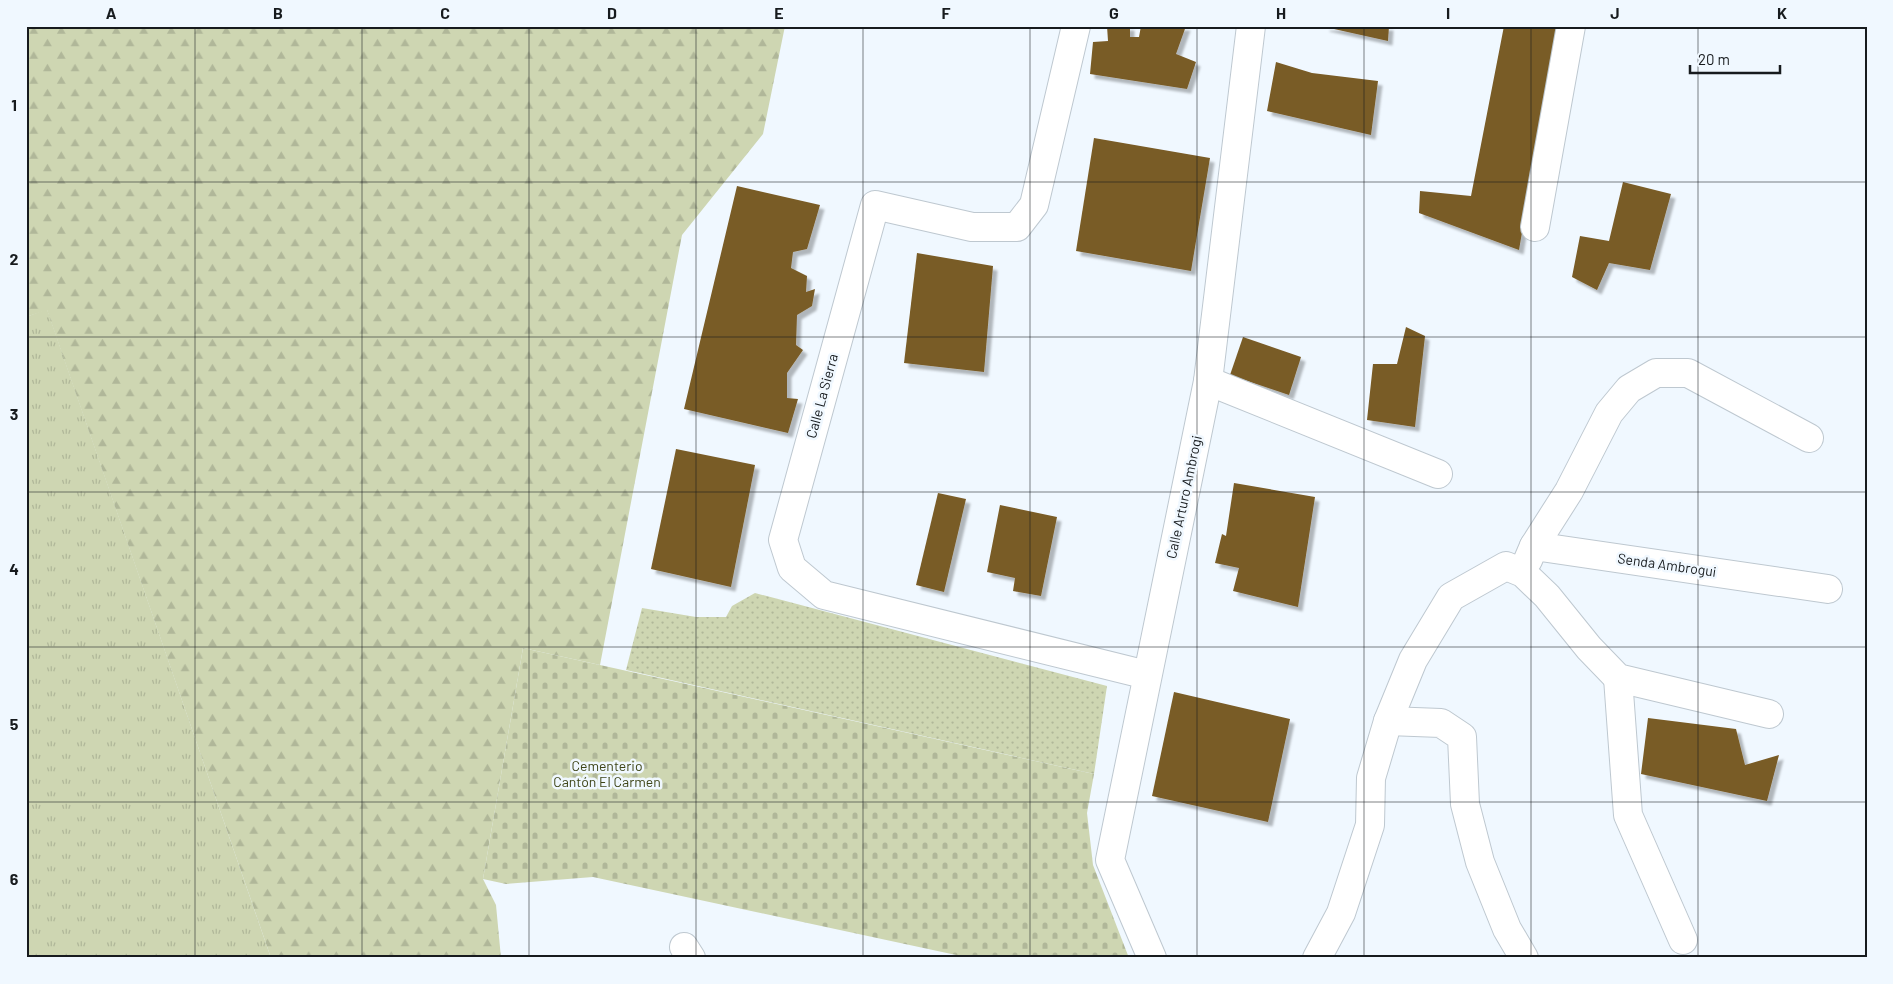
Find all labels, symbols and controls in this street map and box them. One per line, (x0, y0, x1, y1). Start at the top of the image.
text: A (106, 3, 117, 22)
text: B (273, 3, 283, 22)
text: C (440, 3, 450, 22)
text: D (607, 3, 617, 22)
text: E (774, 3, 784, 22)
text: F (942, 3, 951, 22)
text: G (1109, 3, 1119, 22)
text: H (1276, 3, 1286, 22)
text: I (1446, 3, 1450, 22)
text: J (1610, 3, 1620, 22)
text: K (1777, 3, 1787, 22)
scale bar (1690, 42, 1780, 74)
text: 20 m (1698, 50, 1730, 68)
text: 1 (11, 95, 17, 114)
text: 2 (10, 249, 19, 268)
street label: Calle La Sierra (802, 352, 841, 440)
text: 3 (10, 404, 18, 423)
street label: Calle Arturo Ambrogi (1162, 434, 1205, 560)
street label: Senda Ambrogui (1617, 549, 1718, 580)
text: 4 (9, 559, 19, 578)
text: 5 (10, 714, 19, 733)
park label: Cementerio Cantón El Carmen (553, 757, 661, 790)
text: 6 (10, 869, 19, 888)

